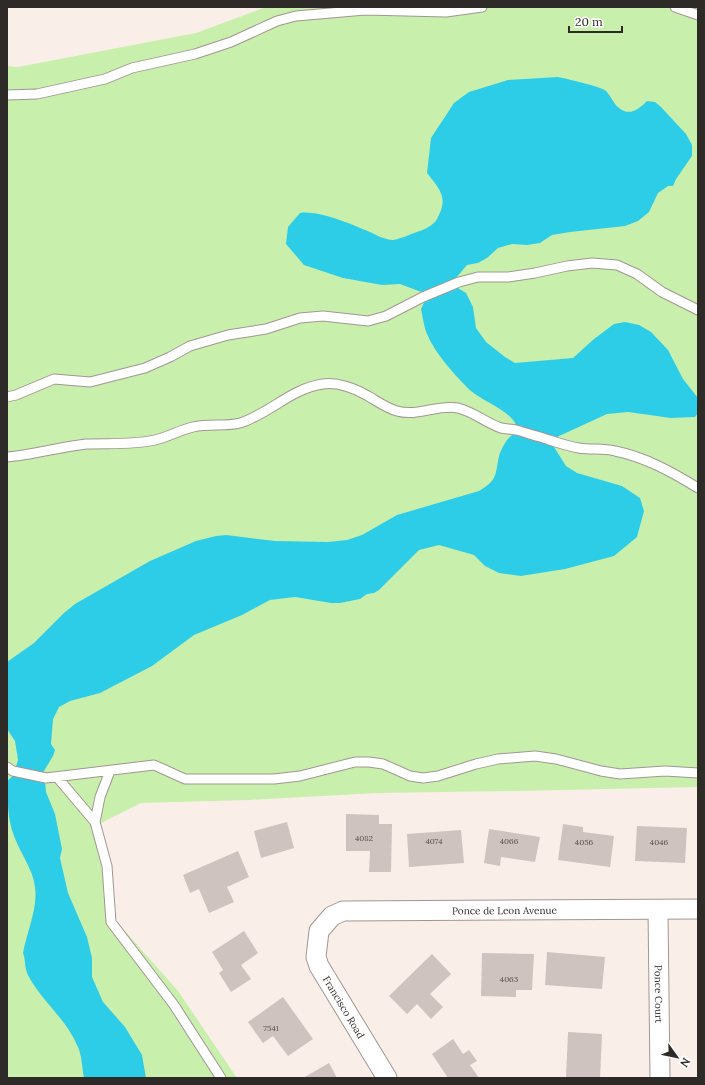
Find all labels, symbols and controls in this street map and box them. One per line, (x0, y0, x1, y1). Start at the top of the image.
scale bar (569, 8, 622, 34)
text: 20 m (575, 14, 603, 29)
house number: 4082 (355, 833, 373, 843)
house number: 4074 (425, 836, 443, 846)
house number: 4066 (500, 836, 519, 846)
house number: 4056 (575, 837, 594, 847)
house number: 4046 (650, 837, 669, 847)
street label: Ponce de Leon Avenue (452, 904, 557, 917)
street label: Ponce Court (652, 965, 665, 1023)
street label: Francisco Road (320, 974, 367, 1041)
house number: 4063 (500, 974, 519, 984)
house number: 7541 (263, 1023, 279, 1033)
north arrow (657, 1037, 697, 1077)
text: N (677, 1055, 694, 1070)

